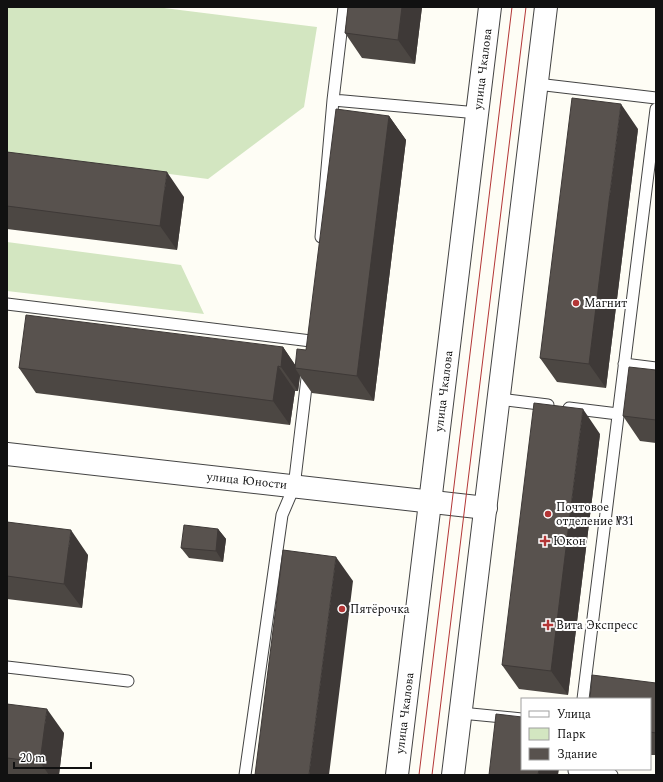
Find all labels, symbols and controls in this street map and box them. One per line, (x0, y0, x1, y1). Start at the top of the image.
street label: улица Чкалова (468, 27, 497, 112)
place label: Магнит (584, 294, 627, 313)
marker: Магнит (571, 298, 581, 308)
street label: улица Чкалова (429, 349, 458, 434)
street label: улица Юности (205, 467, 288, 495)
place label: Почтовое отделение №31 (556, 498, 634, 531)
marker: Почтовое отделение №31 (543, 509, 553, 519)
place label: Юкон (553, 532, 586, 551)
marker: Юкон (540, 536, 550, 546)
place label: Пятёрочка (350, 600, 410, 619)
marker: Пятёрочка (337, 604, 347, 614)
place label: Вита Экспресс (556, 616, 638, 635)
marker: Вита Экспресс (543, 620, 553, 630)
street label: улица Чкалова (390, 671, 419, 756)
legend (521, 698, 651, 770)
text: Улица (557, 705, 591, 724)
text: Парк (557, 725, 586, 744)
scale bar (14, 744, 91, 770)
text: Здание (557, 745, 597, 764)
text: 20 m (20, 749, 45, 768)

